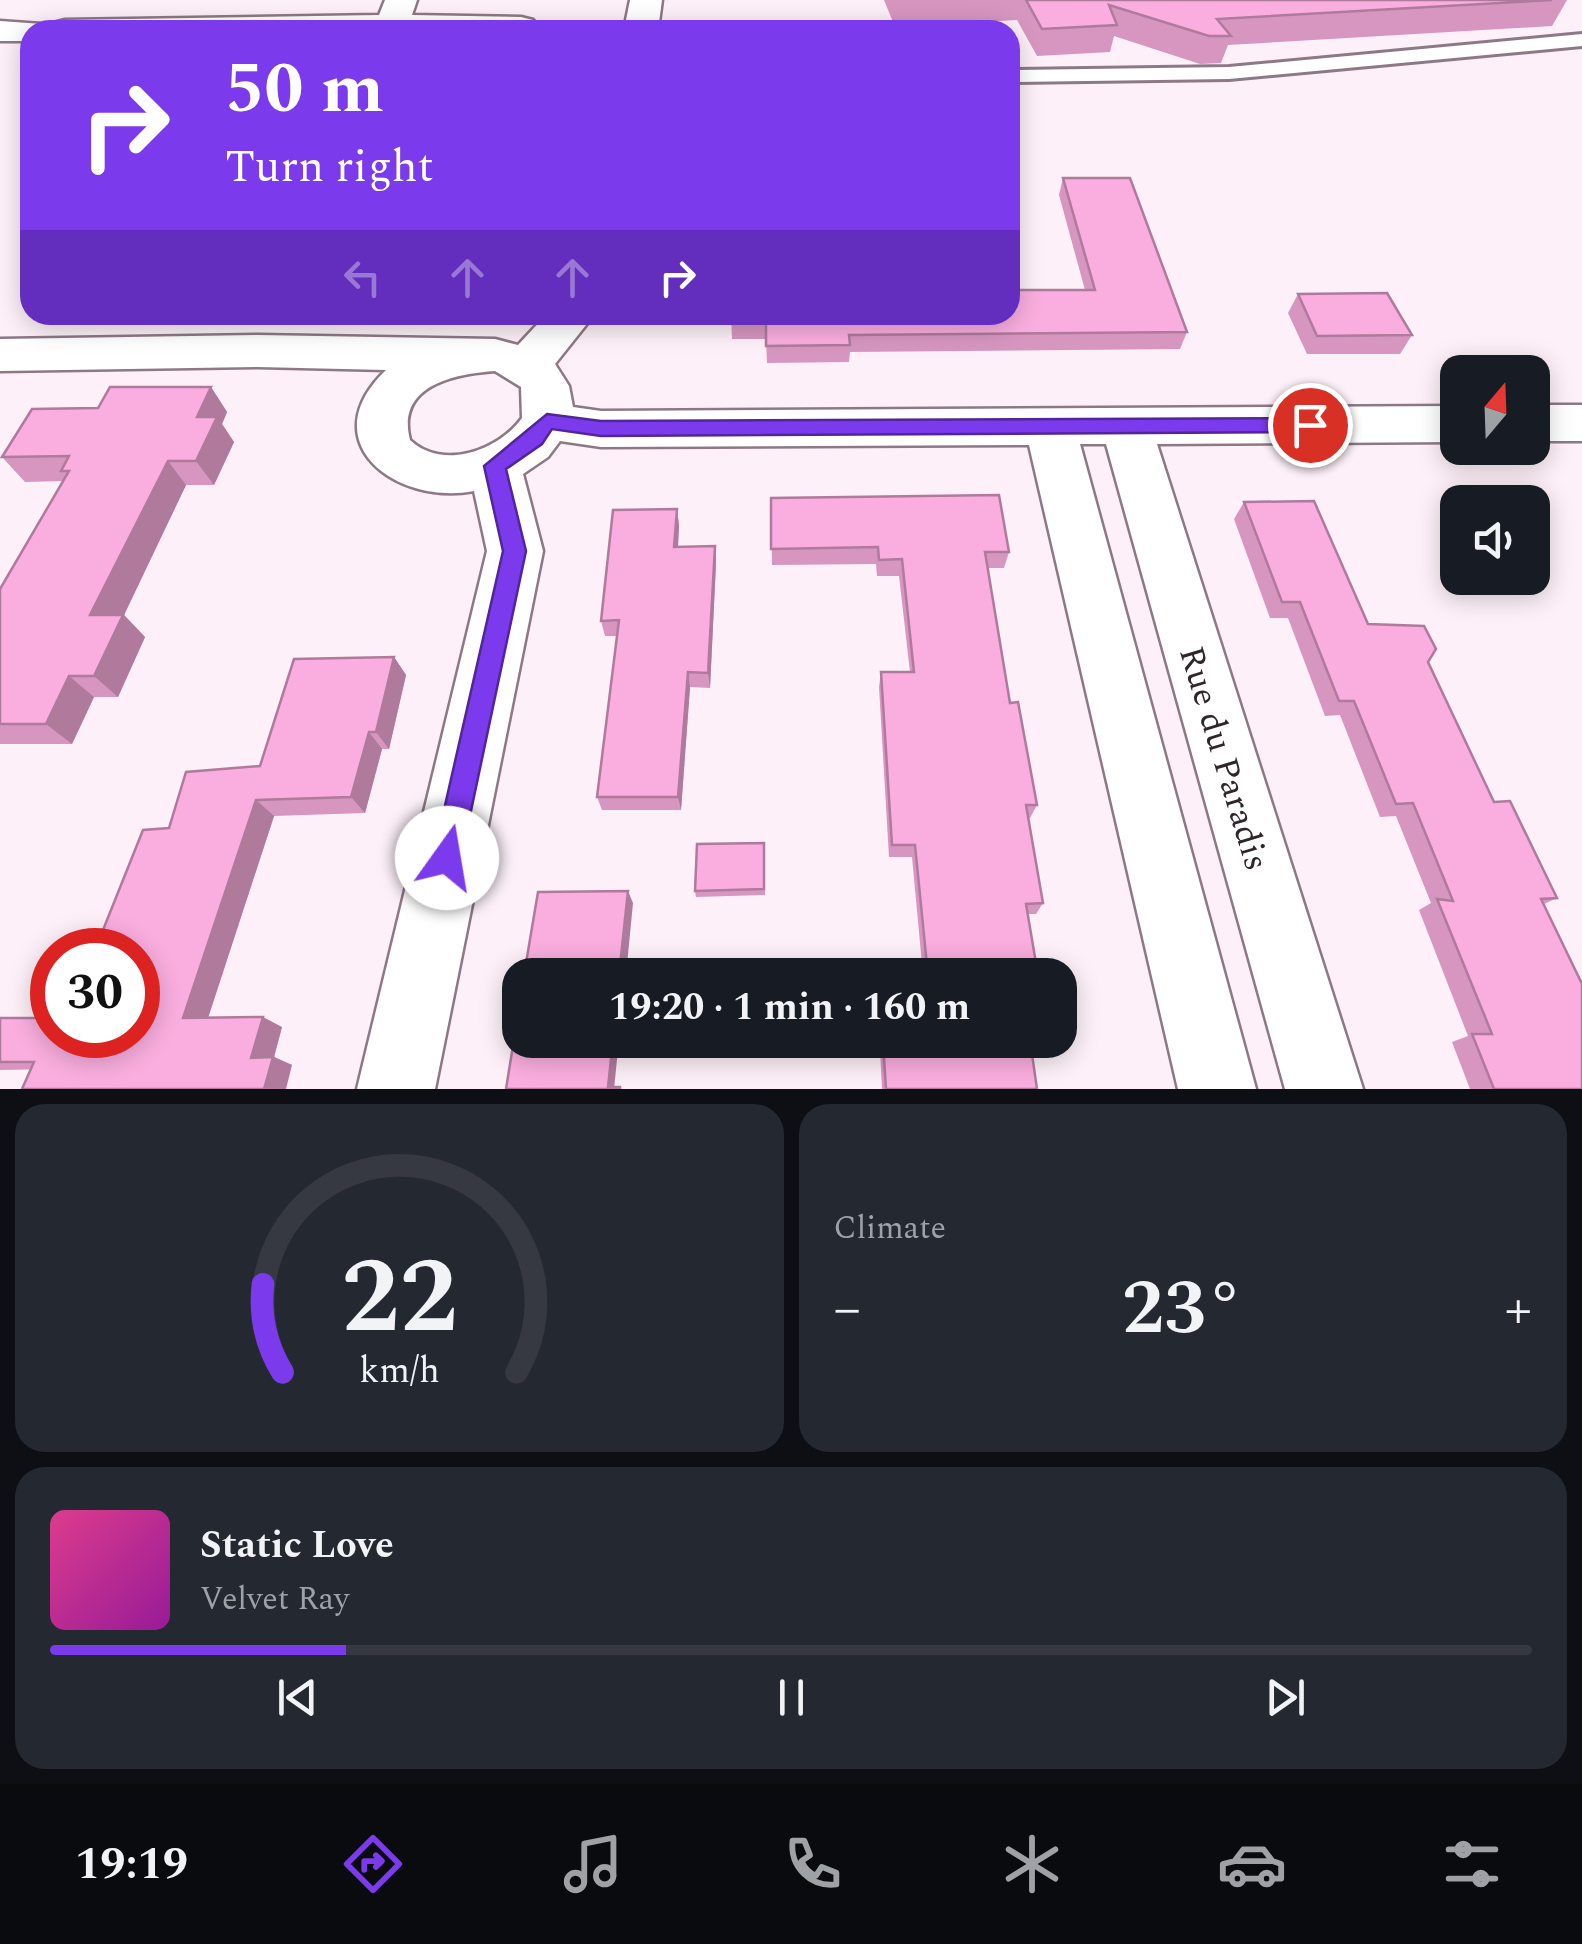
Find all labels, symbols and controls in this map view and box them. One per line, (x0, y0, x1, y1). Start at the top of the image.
text: 50 m (225, 37, 384, 143)
icon: right (60, 60, 190, 190)
text: Turn right (225, 133, 434, 202)
icon: left (335, 250, 390, 305)
icon: ahead (440, 250, 495, 305)
icon: ahead (545, 250, 600, 305)
icon: right (650, 250, 705, 305)
north arrow (1440, 355, 1550, 465)
map controls (1440, 355, 1550, 595)
pin (1268, 383, 1353, 468)
icon: arrive (1283, 398, 1338, 453)
button: sound (1440, 485, 1550, 595)
street label: Rue du Paradis (1164, 640, 1283, 877)
position arrow (395, 806, 499, 910)
speed limit sign: 30 (30, 928, 160, 1058)
text: 19:20 · 1 min · 160 m (609, 979, 970, 1037)
text: Climate (834, 1204, 946, 1253)
text: 22 (341, 1220, 458, 1378)
text: 23° (1122, 1253, 1244, 1367)
text: − (834, 1268, 861, 1351)
text: + (1504, 1268, 1532, 1351)
text: km/h (359, 1344, 439, 1399)
text: Static Love (200, 1517, 394, 1575)
text: Velvet Ray (200, 1575, 349, 1624)
icon: previous (270, 1670, 325, 1725)
icon: pause (764, 1670, 819, 1725)
icon: next (1258, 1670, 1313, 1725)
icon: directions (338, 1829, 408, 1899)
icon: music (558, 1829, 628, 1899)
icon: phone (778, 1829, 848, 1899)
icon: climate (997, 1829, 1067, 1899)
icon: car (1217, 1829, 1287, 1899)
icon: filters (1437, 1829, 1507, 1899)
text: 19:19 (75, 1830, 188, 1899)

